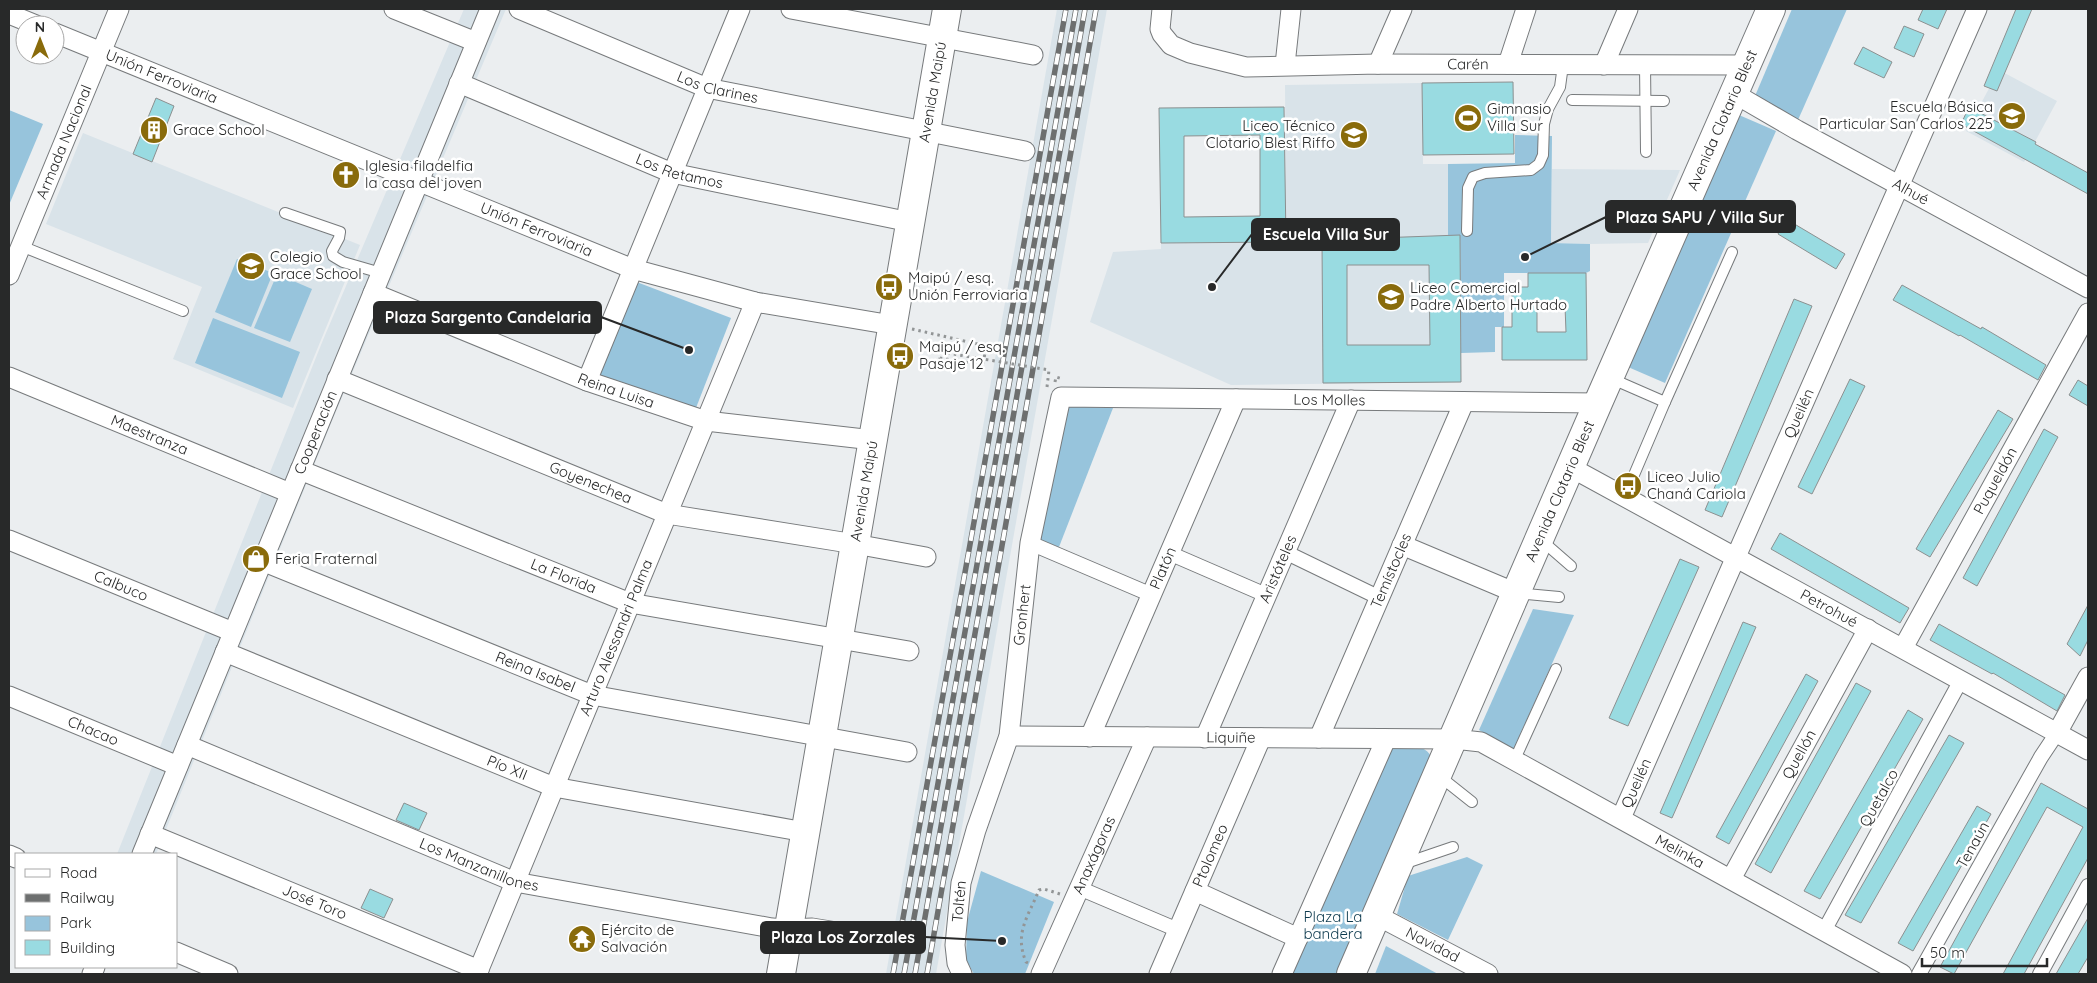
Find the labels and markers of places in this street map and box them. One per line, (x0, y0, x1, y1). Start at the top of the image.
place label: Escuela Básica Particular San Carlos 225 (1819, 97, 1993, 133)
place label: Gimnasio Villa Sur (1487, 99, 1551, 135)
school or university icon: Escuela Básica Particular San Carlos 225 (1997, 101, 2027, 131)
sports icon: Gimnasio Villa Sur (1453, 103, 1483, 133)
building icon: Grace School (139, 115, 169, 145)
place label: Liceo Técnico Clotario Blest Riffo (1206, 116, 1335, 152)
place label: Grace School (173, 120, 265, 139)
school or university icon: Liceo Técnico Clotario Blest Riffo (1339, 120, 1369, 150)
place label: Iglesia filadelfia la casa del joven (365, 156, 482, 192)
church icon: Iglesia filadelfia la casa del joven (331, 160, 361, 190)
callout: Plaza SAPU / Villa Sur (1606, 201, 1795, 232)
callout: Escuela Villa Sur (1252, 219, 1399, 250)
place label: Colegio Grace School (270, 247, 362, 283)
school or university icon: Colegio Grace School (236, 251, 266, 281)
place label: Maipú / esq. Unión Ferroviaria (908, 268, 1028, 304)
bus stop icon: Maipú / esq. Unión Ferroviaria (874, 272, 904, 302)
place label: Liceo Comercial Padre Alberto Hurtado (1410, 278, 1567, 314)
school or university icon: Liceo Comercial Padre Alberto Hurtado (1376, 282, 1406, 312)
callout: Plaza Sargento Candelaria (374, 302, 601, 333)
place label: Maipú / esq. Pasaje 12 (919, 337, 1005, 373)
bus stop icon: Maipú / esq. Pasaje 12 (885, 341, 915, 371)
place label: Liceo Julio Chaná Cariola (1647, 467, 1746, 503)
bus stop icon: Liceo Julio Chaná Cariola (1613, 471, 1643, 501)
shop icon: Feria Fraternal (241, 544, 271, 574)
place label: Feria Fraternal (275, 549, 377, 568)
place label: Ejército de Salvación (601, 920, 674, 956)
callout: Plaza Los Zorzales (761, 922, 925, 953)
temple icon: Ejército de Salvación (567, 924, 597, 954)

